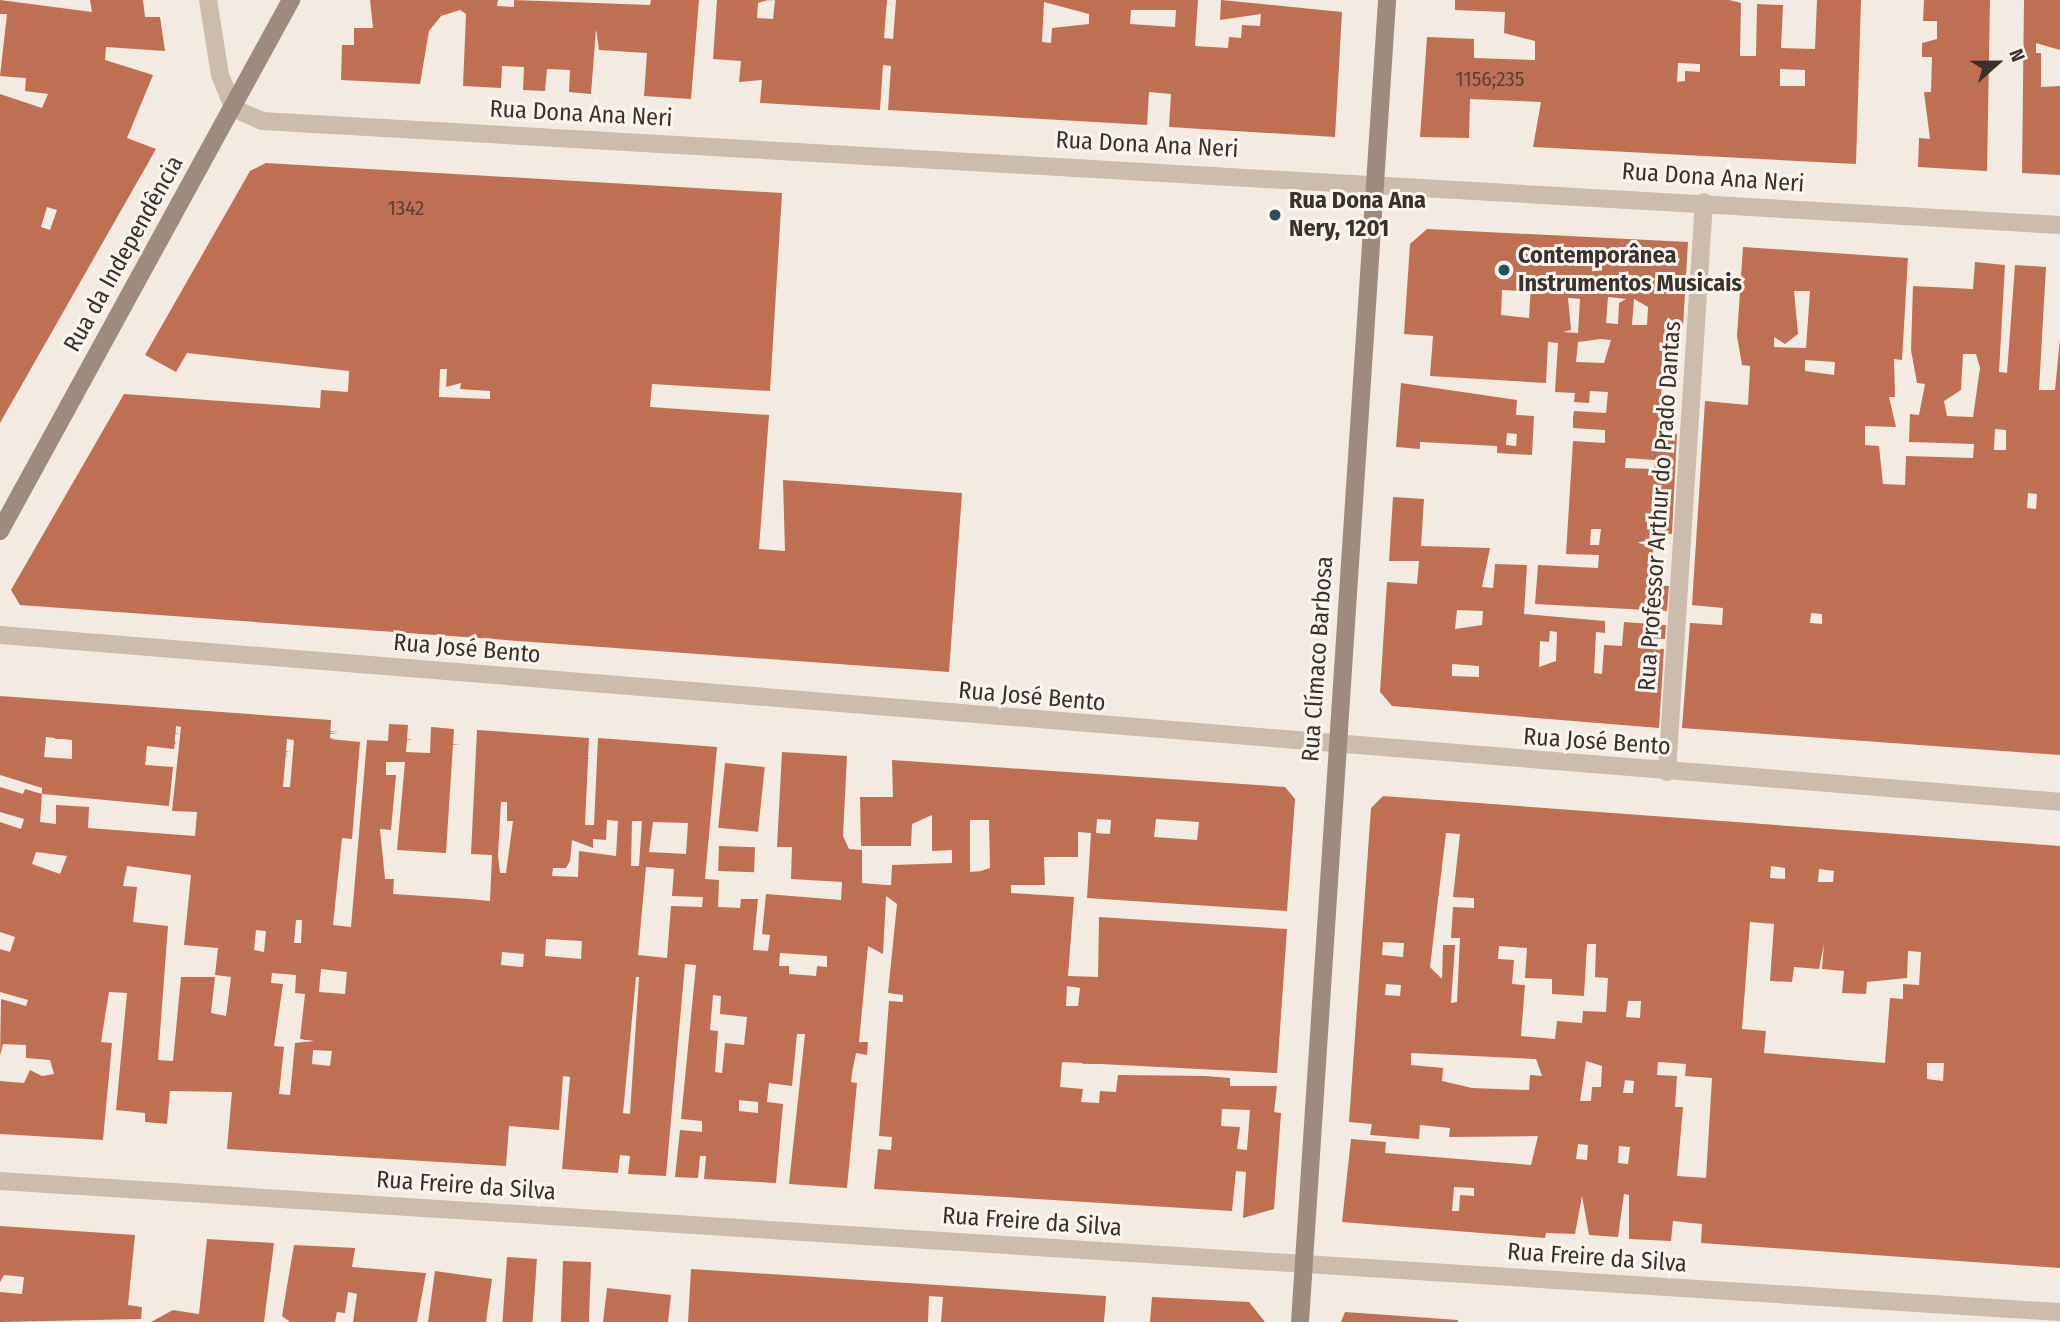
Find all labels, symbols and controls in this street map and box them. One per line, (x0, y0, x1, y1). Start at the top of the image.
north arrow (1962, 28, 2032, 98)
text: N (2004, 46, 2030, 65)
house number: 1156;235 (1456, 66, 1524, 92)
street label: Rua Dona Ana Neri (489, 95, 673, 133)
street label: Rua Dona Ana Neri (1055, 126, 1239, 164)
street label: Rua da Independência (58, 151, 190, 357)
street label: Rua Dona Ana Neri (1621, 157, 1805, 199)
place label: Rua Dona Ana Nery, 1201 (1289, 187, 1426, 243)
house number: 1342 (388, 195, 424, 221)
marker: Rua Dona Ana Nery, 1201 (1267, 207, 1283, 223)
place label: Contemporânea Instrumentos Musicais (1518, 242, 1742, 298)
marker: Contemporânea Instrumentos Musicais (1496, 262, 1512, 278)
street label: Rua Professor Arthur do Prado Dantas (1633, 320, 1687, 692)
street label: Rua Clímaco Barbosa (1296, 555, 1340, 763)
street label: Rua José Bento (392, 628, 542, 670)
street label: Rua José Bento (957, 676, 1107, 718)
street label: Rua José Bento (1522, 722, 1672, 762)
street label: Rua Freire da Silva (375, 1165, 557, 1207)
street label: Rua Freire da Silva (941, 1201, 1123, 1243)
street label: Rua Freire da Silva (1506, 1237, 1688, 1279)

